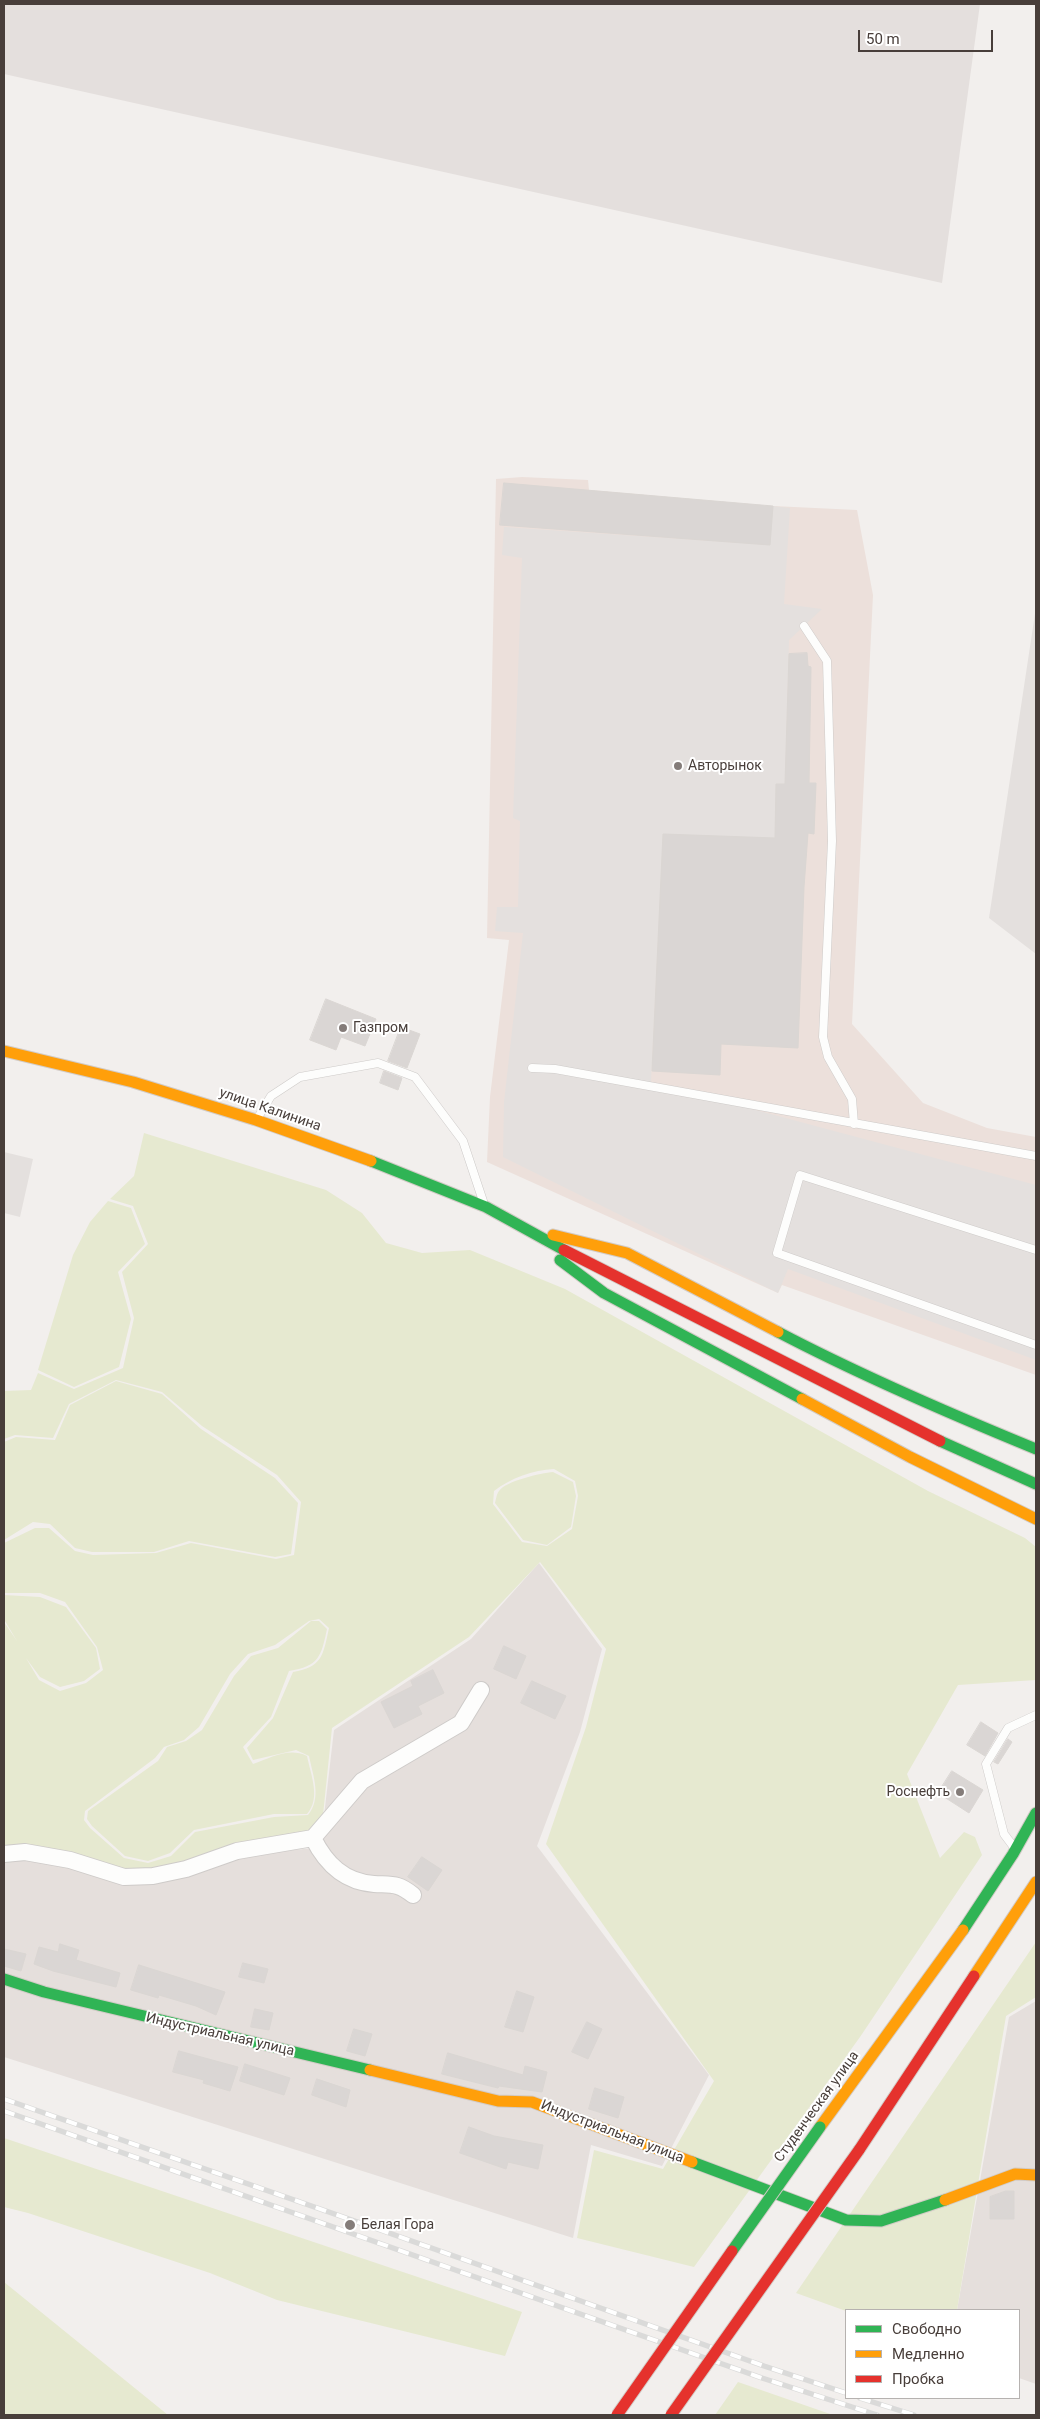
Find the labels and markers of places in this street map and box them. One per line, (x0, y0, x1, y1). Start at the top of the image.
place label: Авторынок (688, 758, 762, 774)
marker: Авторынок (672, 760, 684, 772)
place label: Газпром (353, 1020, 408, 1036)
marker: Газпром (337, 1022, 349, 1034)
place label: Роснефть (887, 1784, 950, 1800)
marker: Роснефть (954, 1786, 966, 1798)
place label: Белая Гора (361, 2217, 434, 2233)
marker: Белая Гора (343, 2218, 357, 2232)

